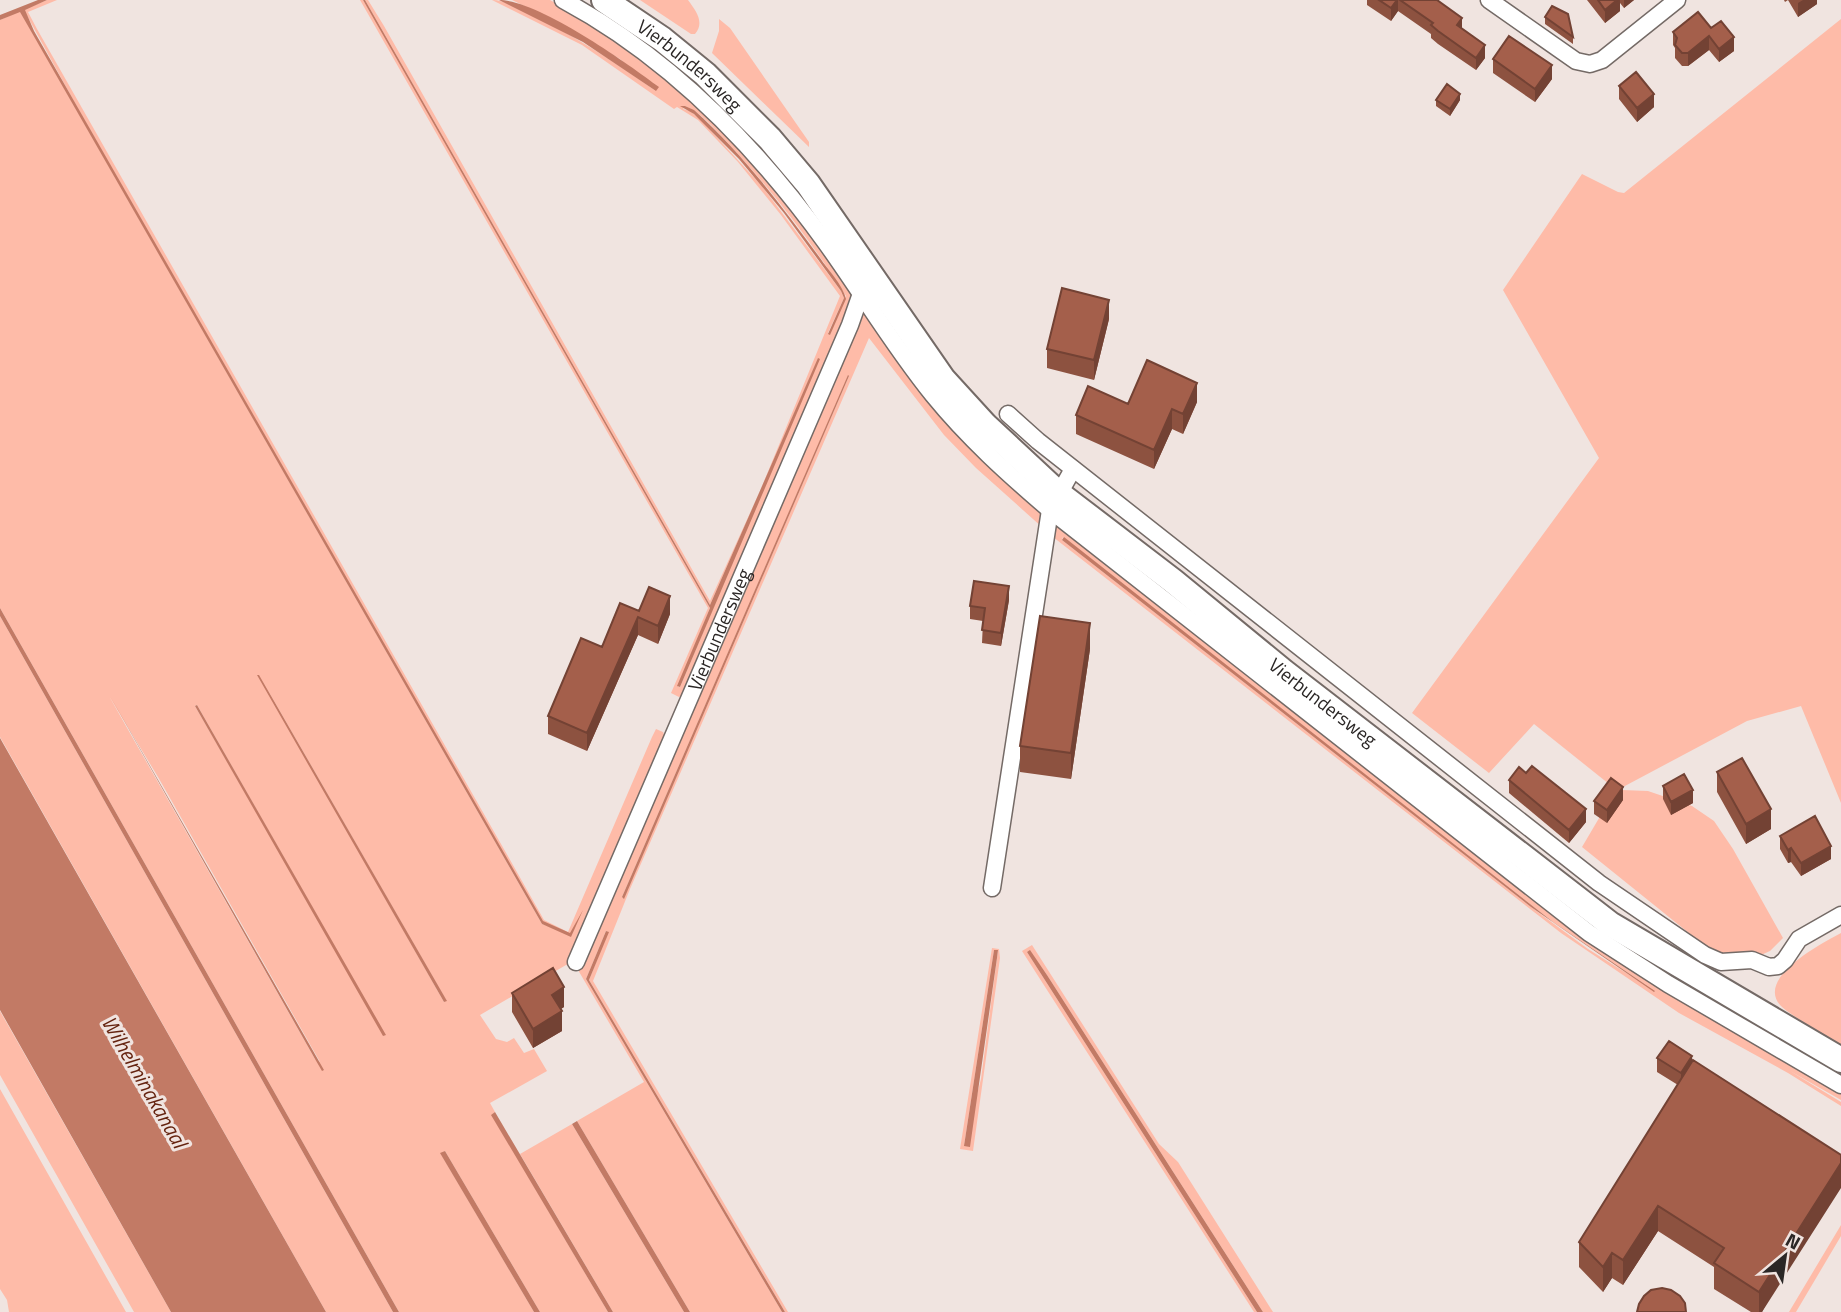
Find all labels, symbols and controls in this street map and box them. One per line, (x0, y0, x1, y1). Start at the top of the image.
street label: Vierbundersweg (632, 11, 750, 118)
street label: Vierbundersweg (679, 563, 758, 695)
street label: Vierbundersweg (1263, 650, 1384, 753)
water label: Wilhelminakanaal (94, 1009, 197, 1156)
north arrow (1750, 1221, 1820, 1291)
text: N (1781, 1225, 1806, 1257)

